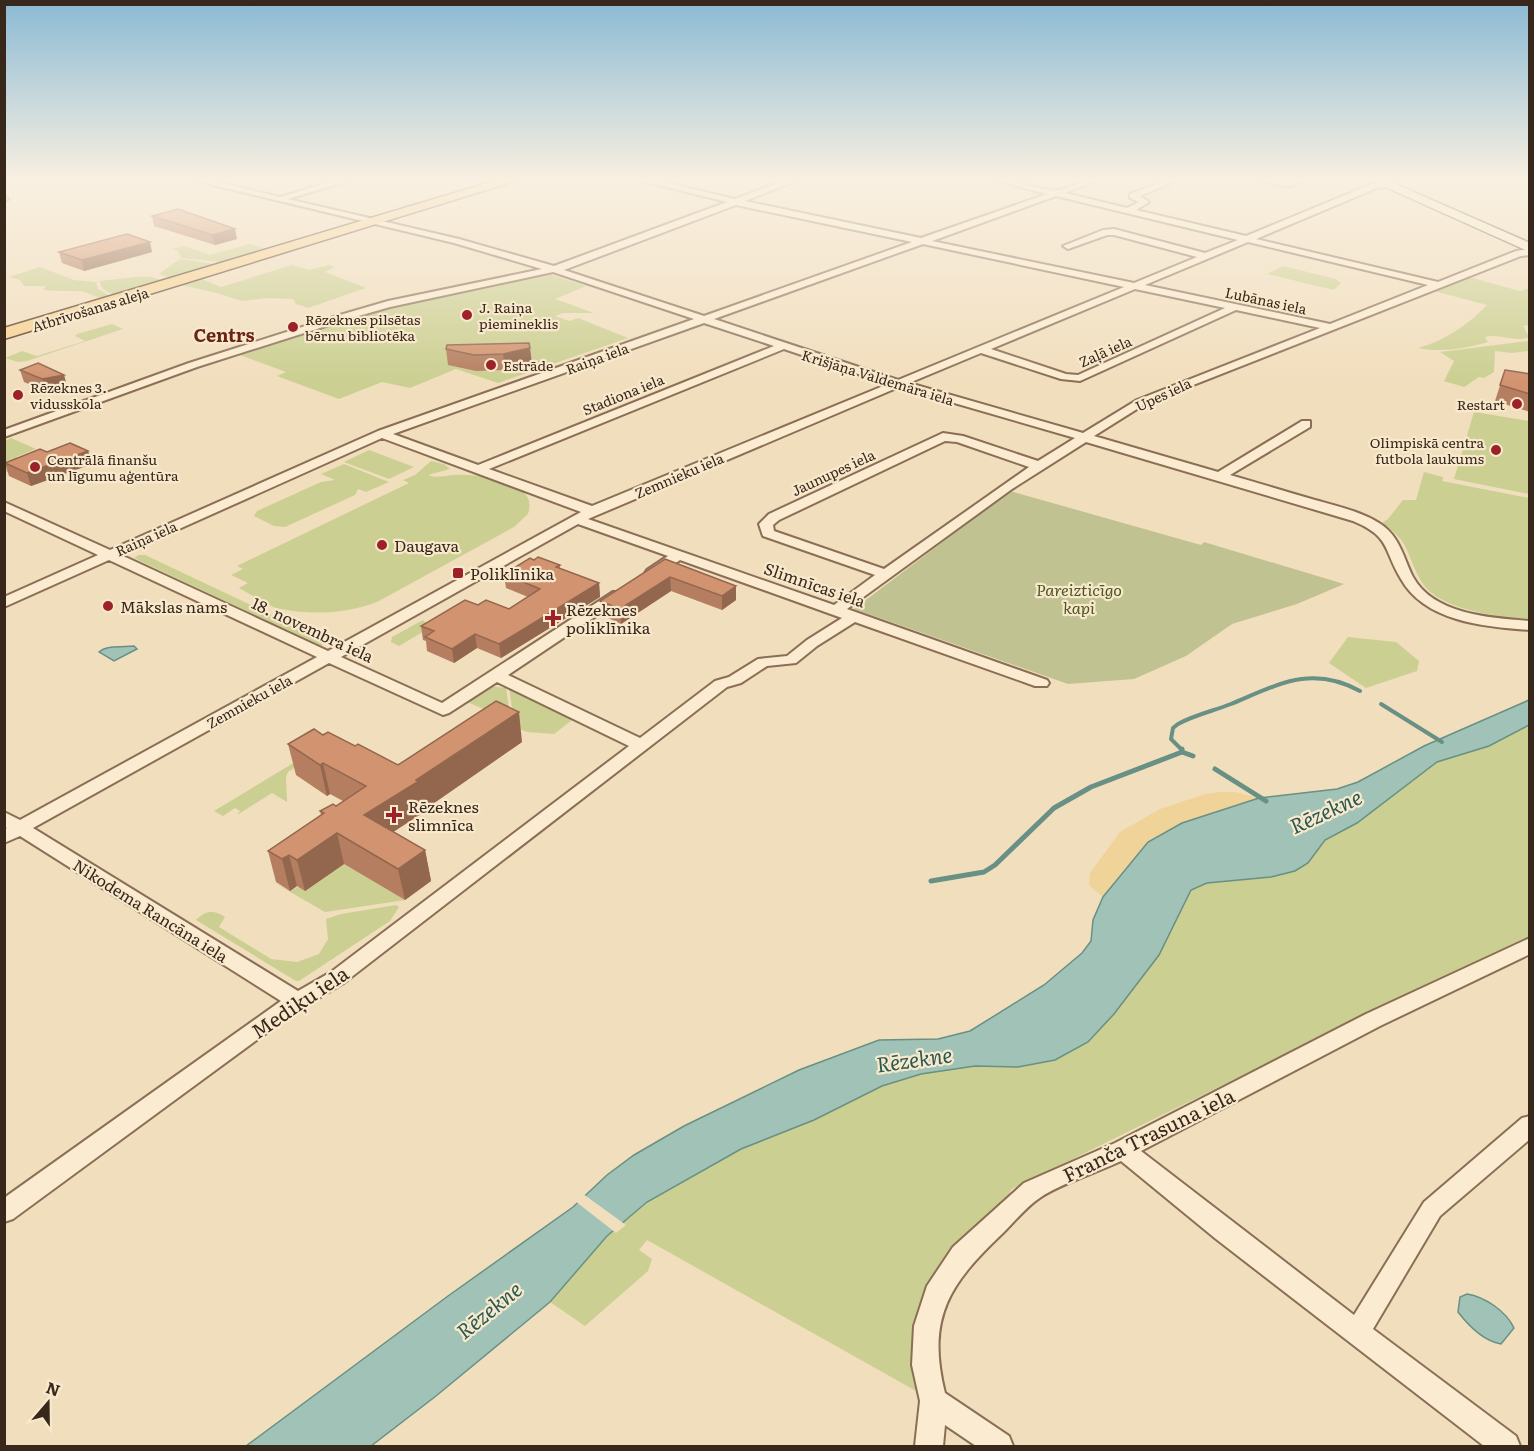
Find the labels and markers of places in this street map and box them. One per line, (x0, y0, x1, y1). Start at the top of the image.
place label: J. Raiņa piemineklis (479, 297, 558, 333)
marker: J. Raiņa piemineklis (460, 308, 474, 322)
place label: Rēzeknes pilsētas bērnu bibliotēka (305, 309, 420, 345)
marker: Rēzeknes pilsētas bērnu bibliotēka (286, 320, 300, 334)
place label: Estrāde (503, 355, 553, 375)
marker: Estrāde (484, 358, 498, 372)
place label: Rēzeknes 3. vidusskola (30, 377, 107, 413)
marker: Rēzeknes 3. vidusskola (11, 388, 25, 402)
place label: Restart (1457, 394, 1505, 414)
marker: Restart (1510, 397, 1524, 411)
place label: Olimpiskā centra futbola laukums (1370, 432, 1484, 468)
marker: Olimpiskā centra futbola laukums (1489, 443, 1503, 457)
place label: Centrālā finanšu un līgumu aģentūra (47, 449, 179, 485)
marker: Centrālā finanšu un līgumu aģentūra (28, 460, 42, 474)
place label: Daugava (394, 533, 460, 557)
marker: Daugava (375, 538, 389, 552)
place label: Poliklīnika (470, 561, 555, 585)
marker: Poliklīnika (451, 566, 465, 580)
place label: Mākslas nams (120, 594, 227, 618)
place label: Rēzeknes poliklīnika (566, 597, 651, 639)
marker: Mākslas nams (101, 599, 115, 613)
marker: Rēzeknes poliklīnika (544, 609, 562, 627)
place label: Rēzeknes slimnīca (408, 794, 479, 836)
marker: Rēzeknes slimnīca (385, 806, 403, 824)

